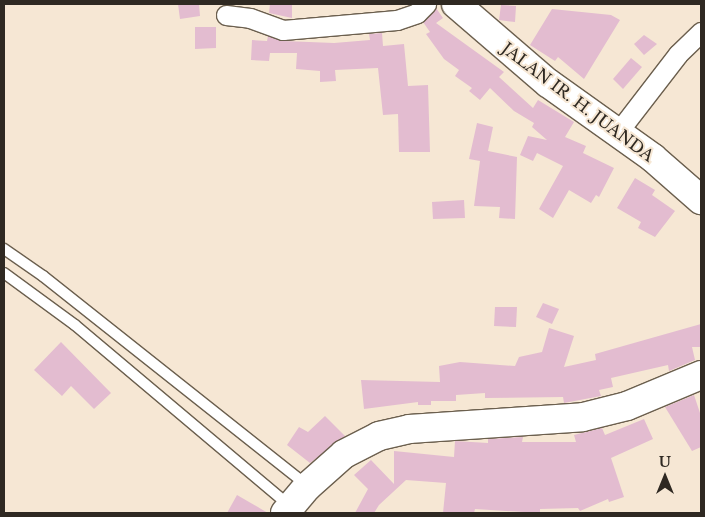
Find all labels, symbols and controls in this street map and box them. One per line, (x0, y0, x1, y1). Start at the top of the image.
street label: JALAN IR. H. JUANDA (498, 39, 658, 165)
north arrow (640, 452, 690, 502)
text: U (659, 453, 671, 471)

